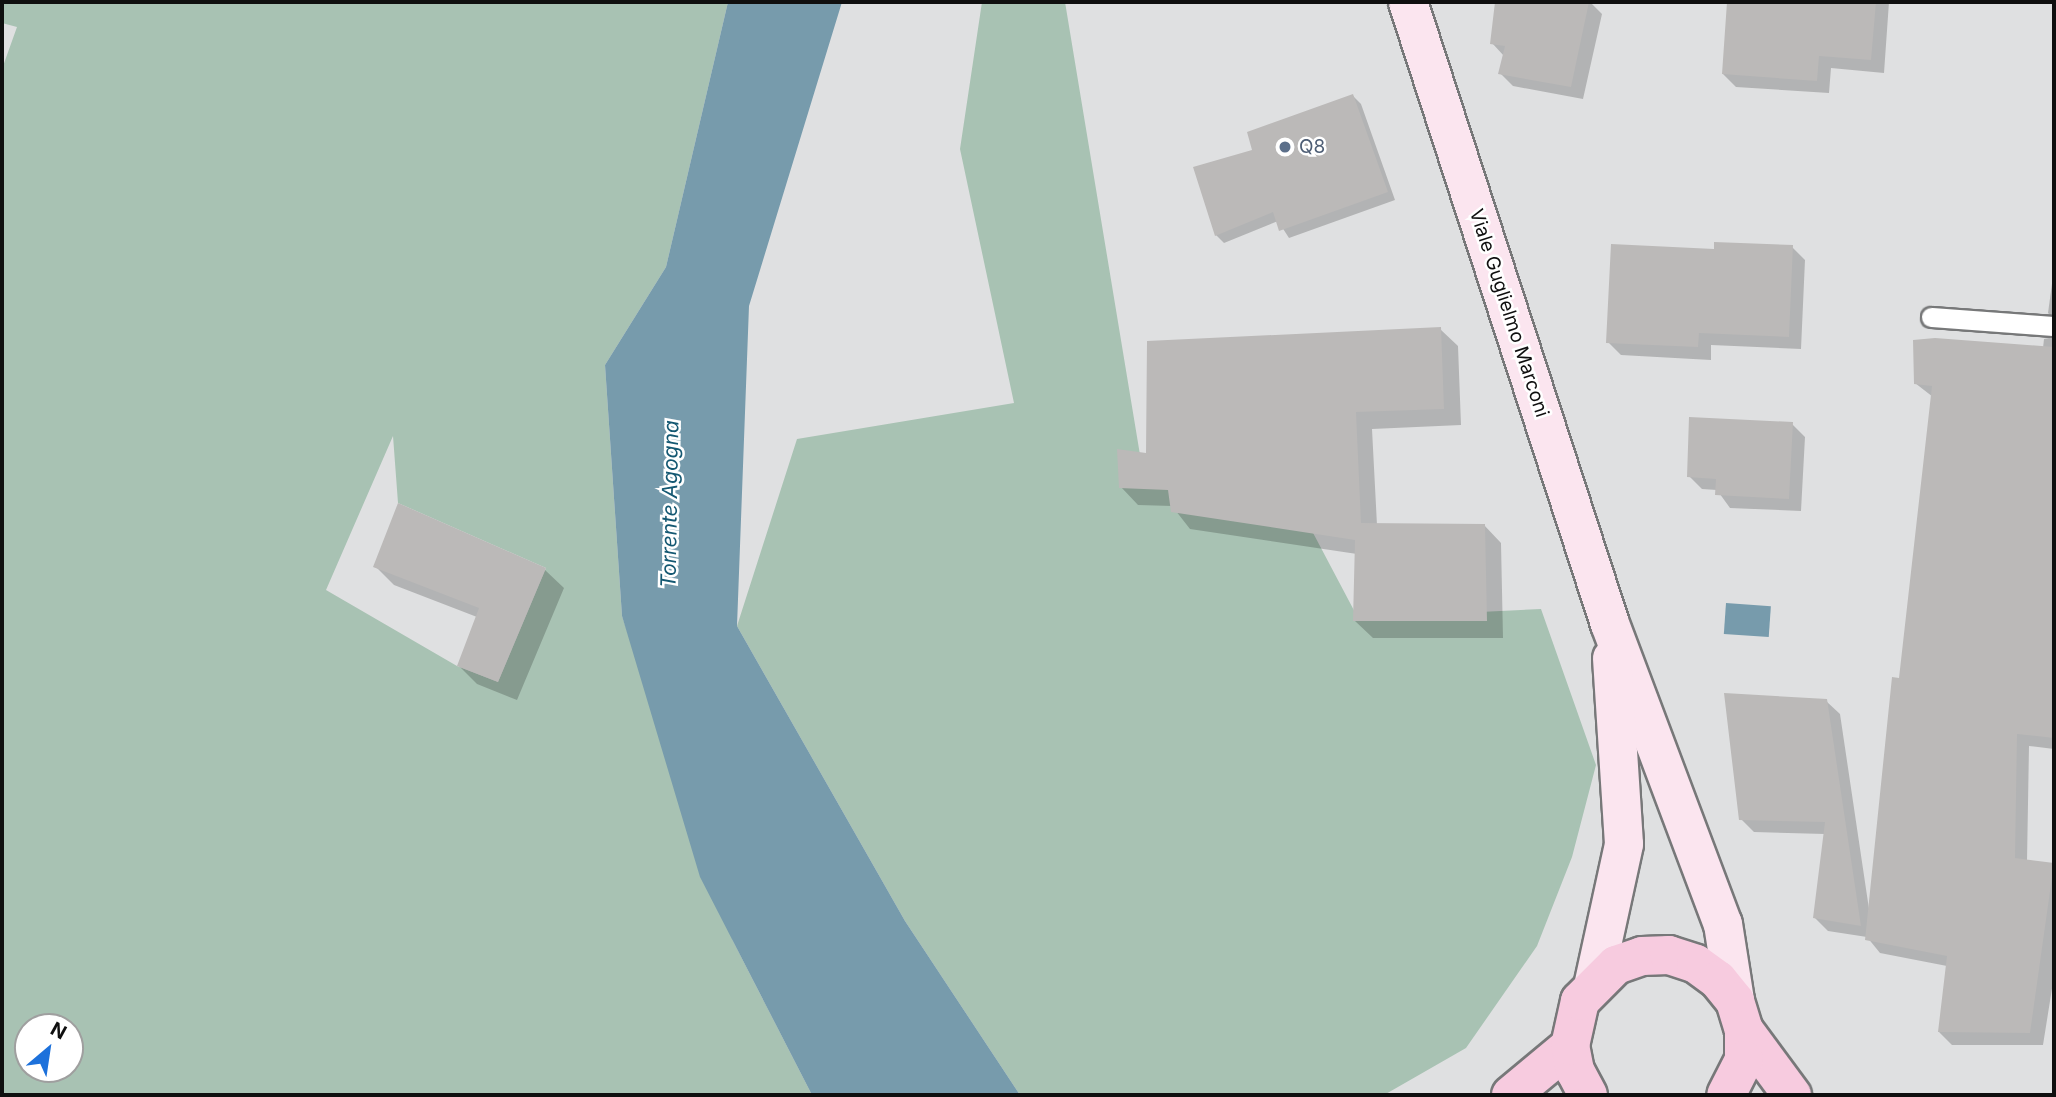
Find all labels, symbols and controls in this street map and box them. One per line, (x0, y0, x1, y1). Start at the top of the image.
place label: Q8 (1299, 136, 1325, 158)
marker: Q8 (1277, 139, 1293, 155)
street label: Viale Guglielmo Marconi (1465, 206, 1553, 420)
water label: Torrente Agogna (656, 420, 684, 588)
north arrow (14, 1013, 84, 1083)
text: N (47, 1017, 70, 1045)

